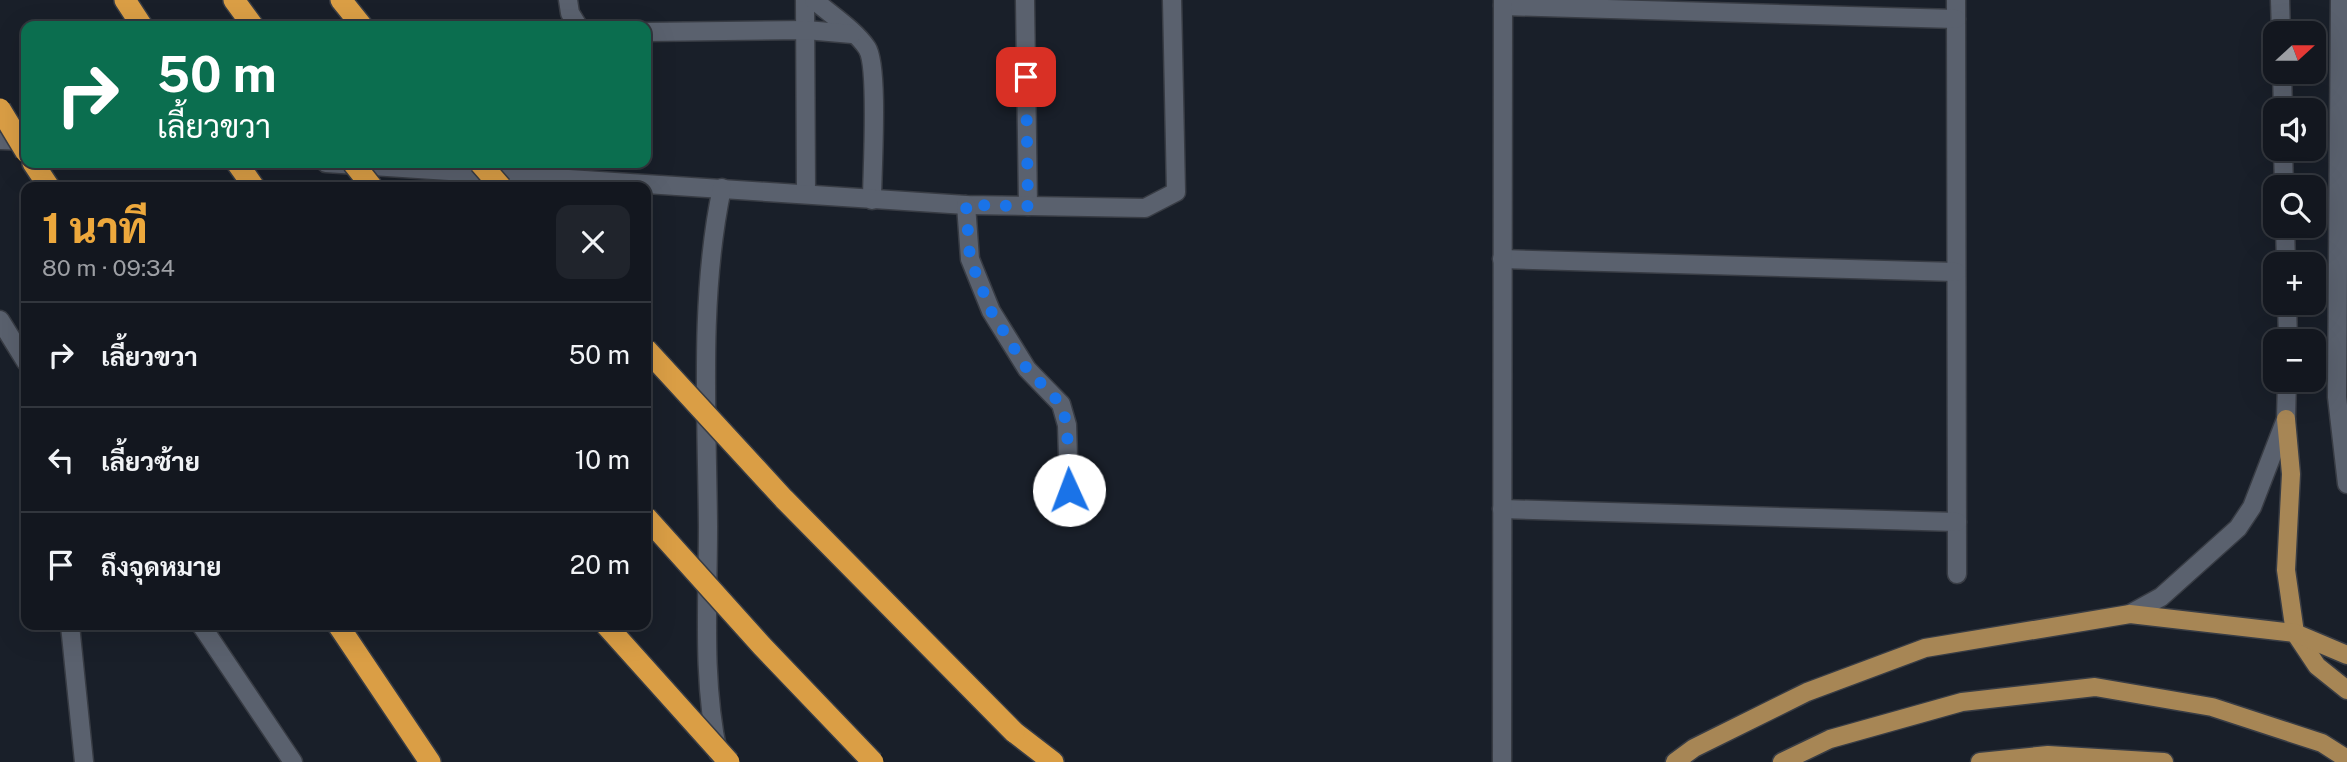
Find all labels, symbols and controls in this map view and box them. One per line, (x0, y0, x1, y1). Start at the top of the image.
north arrow (2263, 21, 2326, 84)
map controls (2263, 21, 2326, 392)
text: 50 m (157, 45, 277, 103)
pin (996, 47, 1056, 107)
icon: right (42, 49, 133, 140)
icon: arrive (1007, 58, 1045, 96)
button: sound (2263, 98, 2326, 161)
text: เลี้ยวขวา (157, 108, 271, 145)
button: search (2263, 175, 2326, 238)
text: 1 นาที (42, 203, 148, 252)
button: close (556, 205, 630, 279)
button: + (2263, 252, 2326, 315)
text: 80 m · 09:34 (42, 254, 175, 281)
button: − (2263, 329, 2326, 392)
icon: right (42, 336, 80, 374)
text: 50 m (569, 339, 630, 370)
text: เลี้ยวขวา (101, 341, 198, 372)
icon: left (42, 441, 80, 479)
text: 10 m (575, 444, 630, 475)
text: เลี้ยวซ้าย (101, 446, 200, 477)
position arrow (1032, 453, 1106, 527)
icon: arrive (42, 546, 80, 584)
text: 20 m (570, 549, 630, 580)
text: ถึงจุดหมาย (101, 551, 222, 582)

